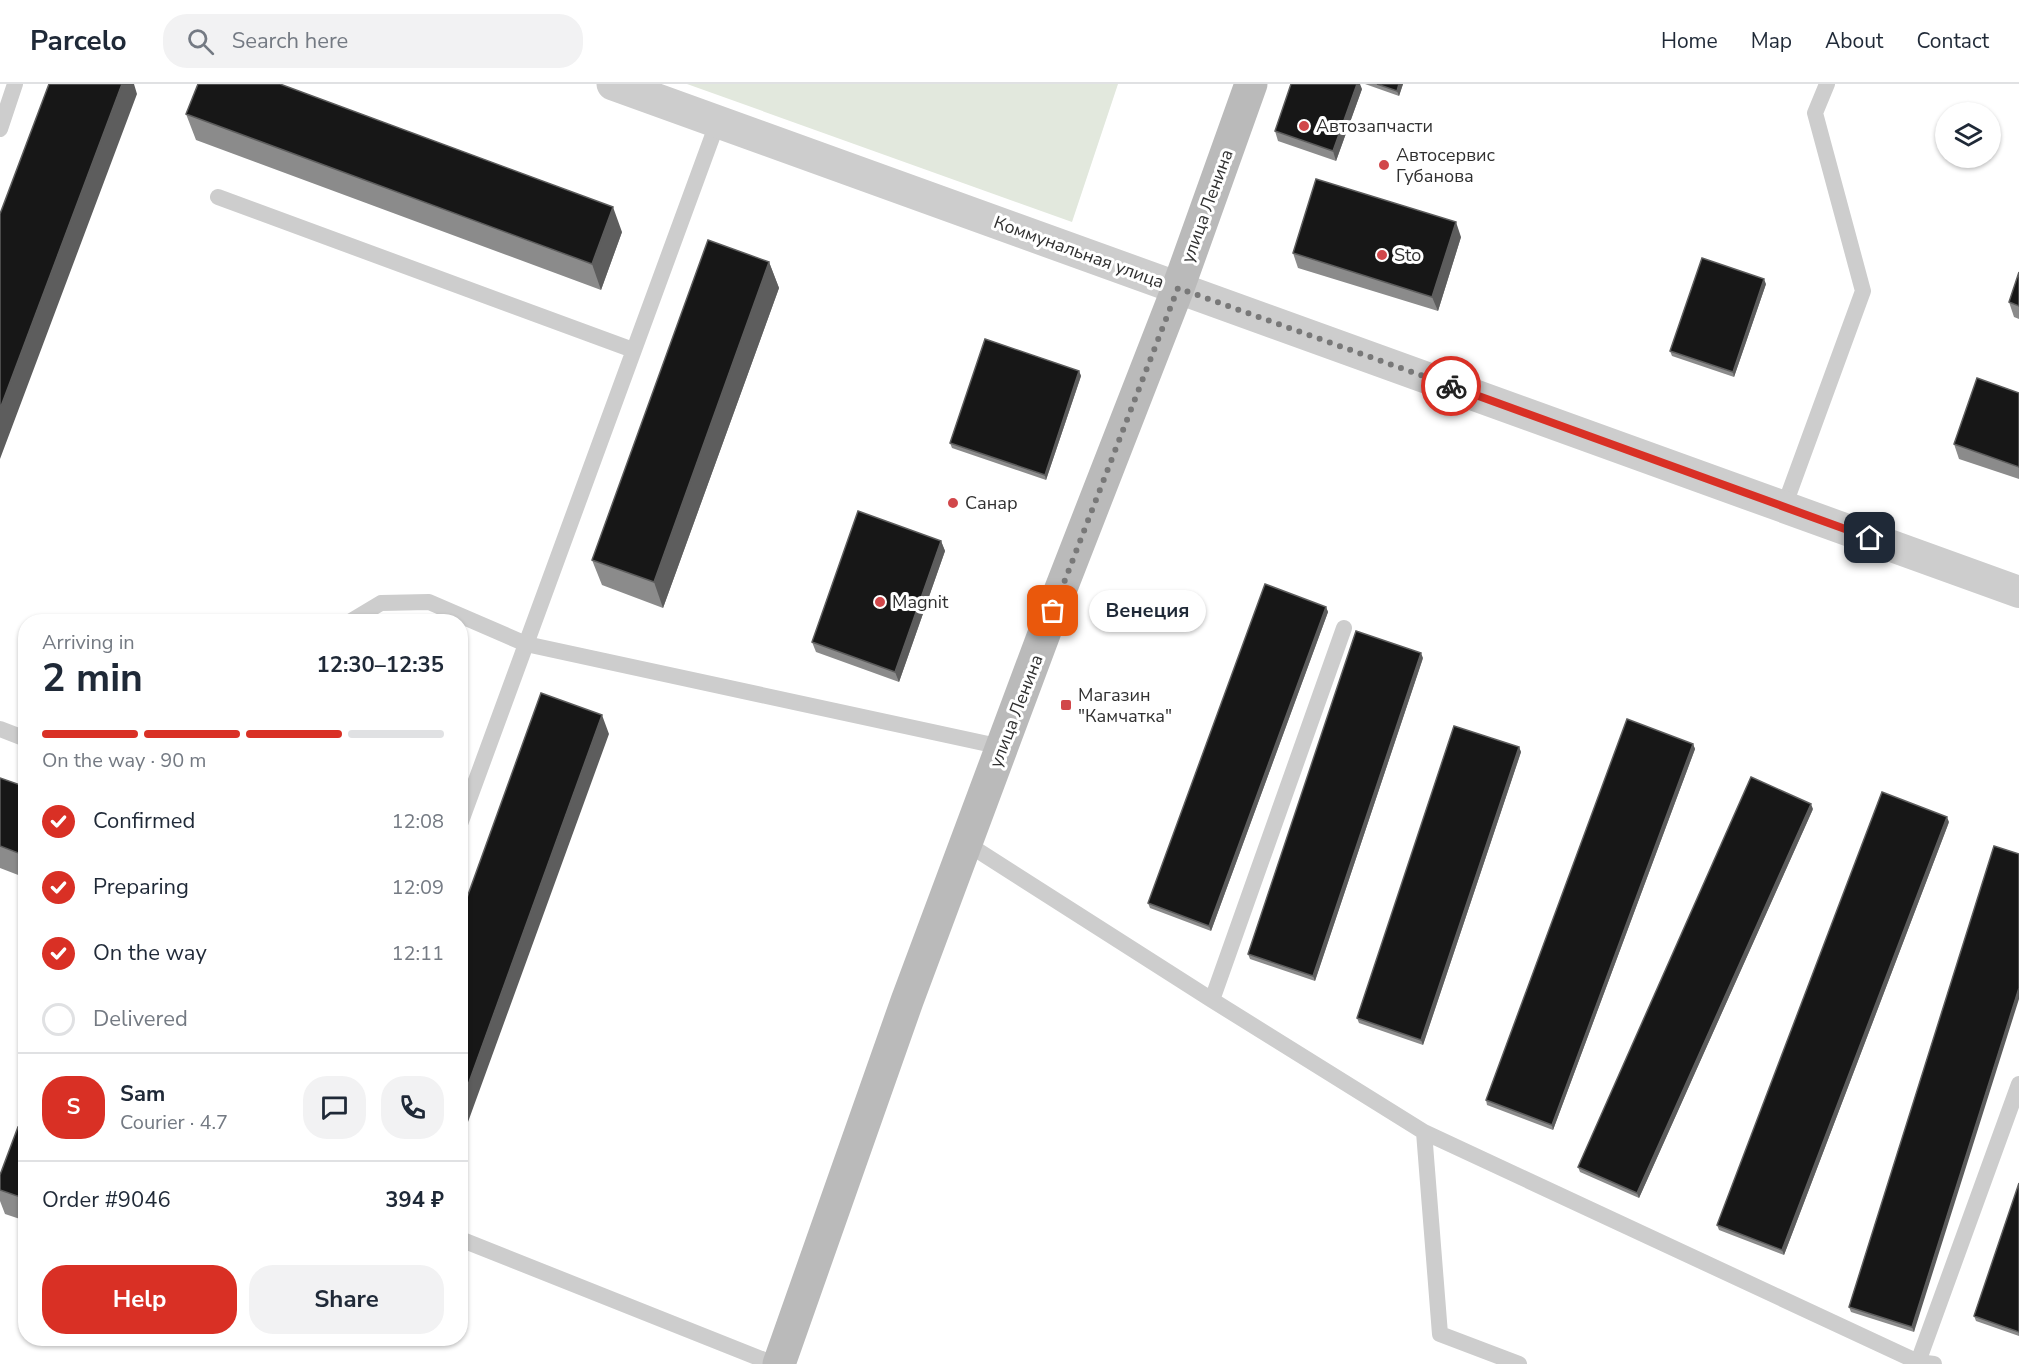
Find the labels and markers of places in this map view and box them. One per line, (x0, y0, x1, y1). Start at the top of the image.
place label: Автозапчасти (1316, 114, 1433, 138)
marker: Автозапчасти (1297, 119, 1311, 133)
place label: Автосервис Губанова (1396, 143, 1496, 188)
marker: Автосервис Губанова (1377, 158, 1391, 172)
place label: Sto (1394, 243, 1421, 267)
marker: Sto (1375, 248, 1389, 262)
place label: Санар (965, 491, 1018, 515)
marker: Санар (946, 496, 960, 510)
pin (1844, 512, 1895, 563)
pin (1027, 585, 1078, 636)
place label: Magnit (892, 590, 949, 614)
callout: Венеция (1089, 590, 1206, 632)
marker: Magnit (873, 595, 887, 609)
place label: Магазин "Камчатка" (1078, 683, 1172, 728)
marker: Магазин "Камчатка" (1059, 698, 1073, 712)

